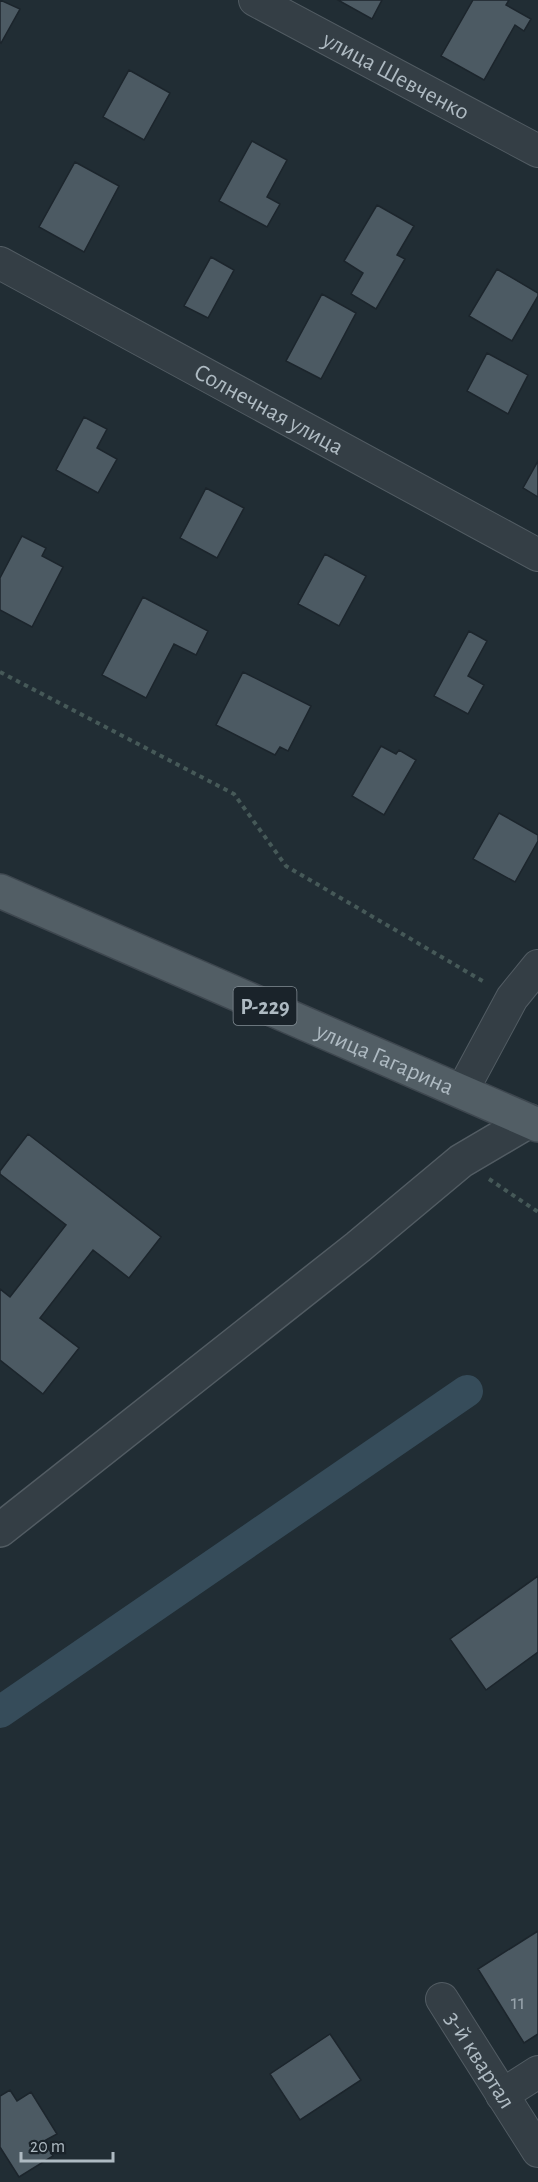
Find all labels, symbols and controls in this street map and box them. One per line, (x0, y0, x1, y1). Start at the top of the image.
street label: улица Шевченко (318, 27, 473, 125)
street label: Солнечная улица (190, 360, 347, 460)
road number: Р-229 (234, 987, 296, 1025)
street label: улица Гагарина (311, 1019, 457, 1100)
house number: 11 (511, 1992, 525, 2013)
street label: 3-й квартал (440, 2008, 519, 2113)
scale bar (21, 2125, 112, 2163)
text: 20 m (30, 2138, 65, 2156)

